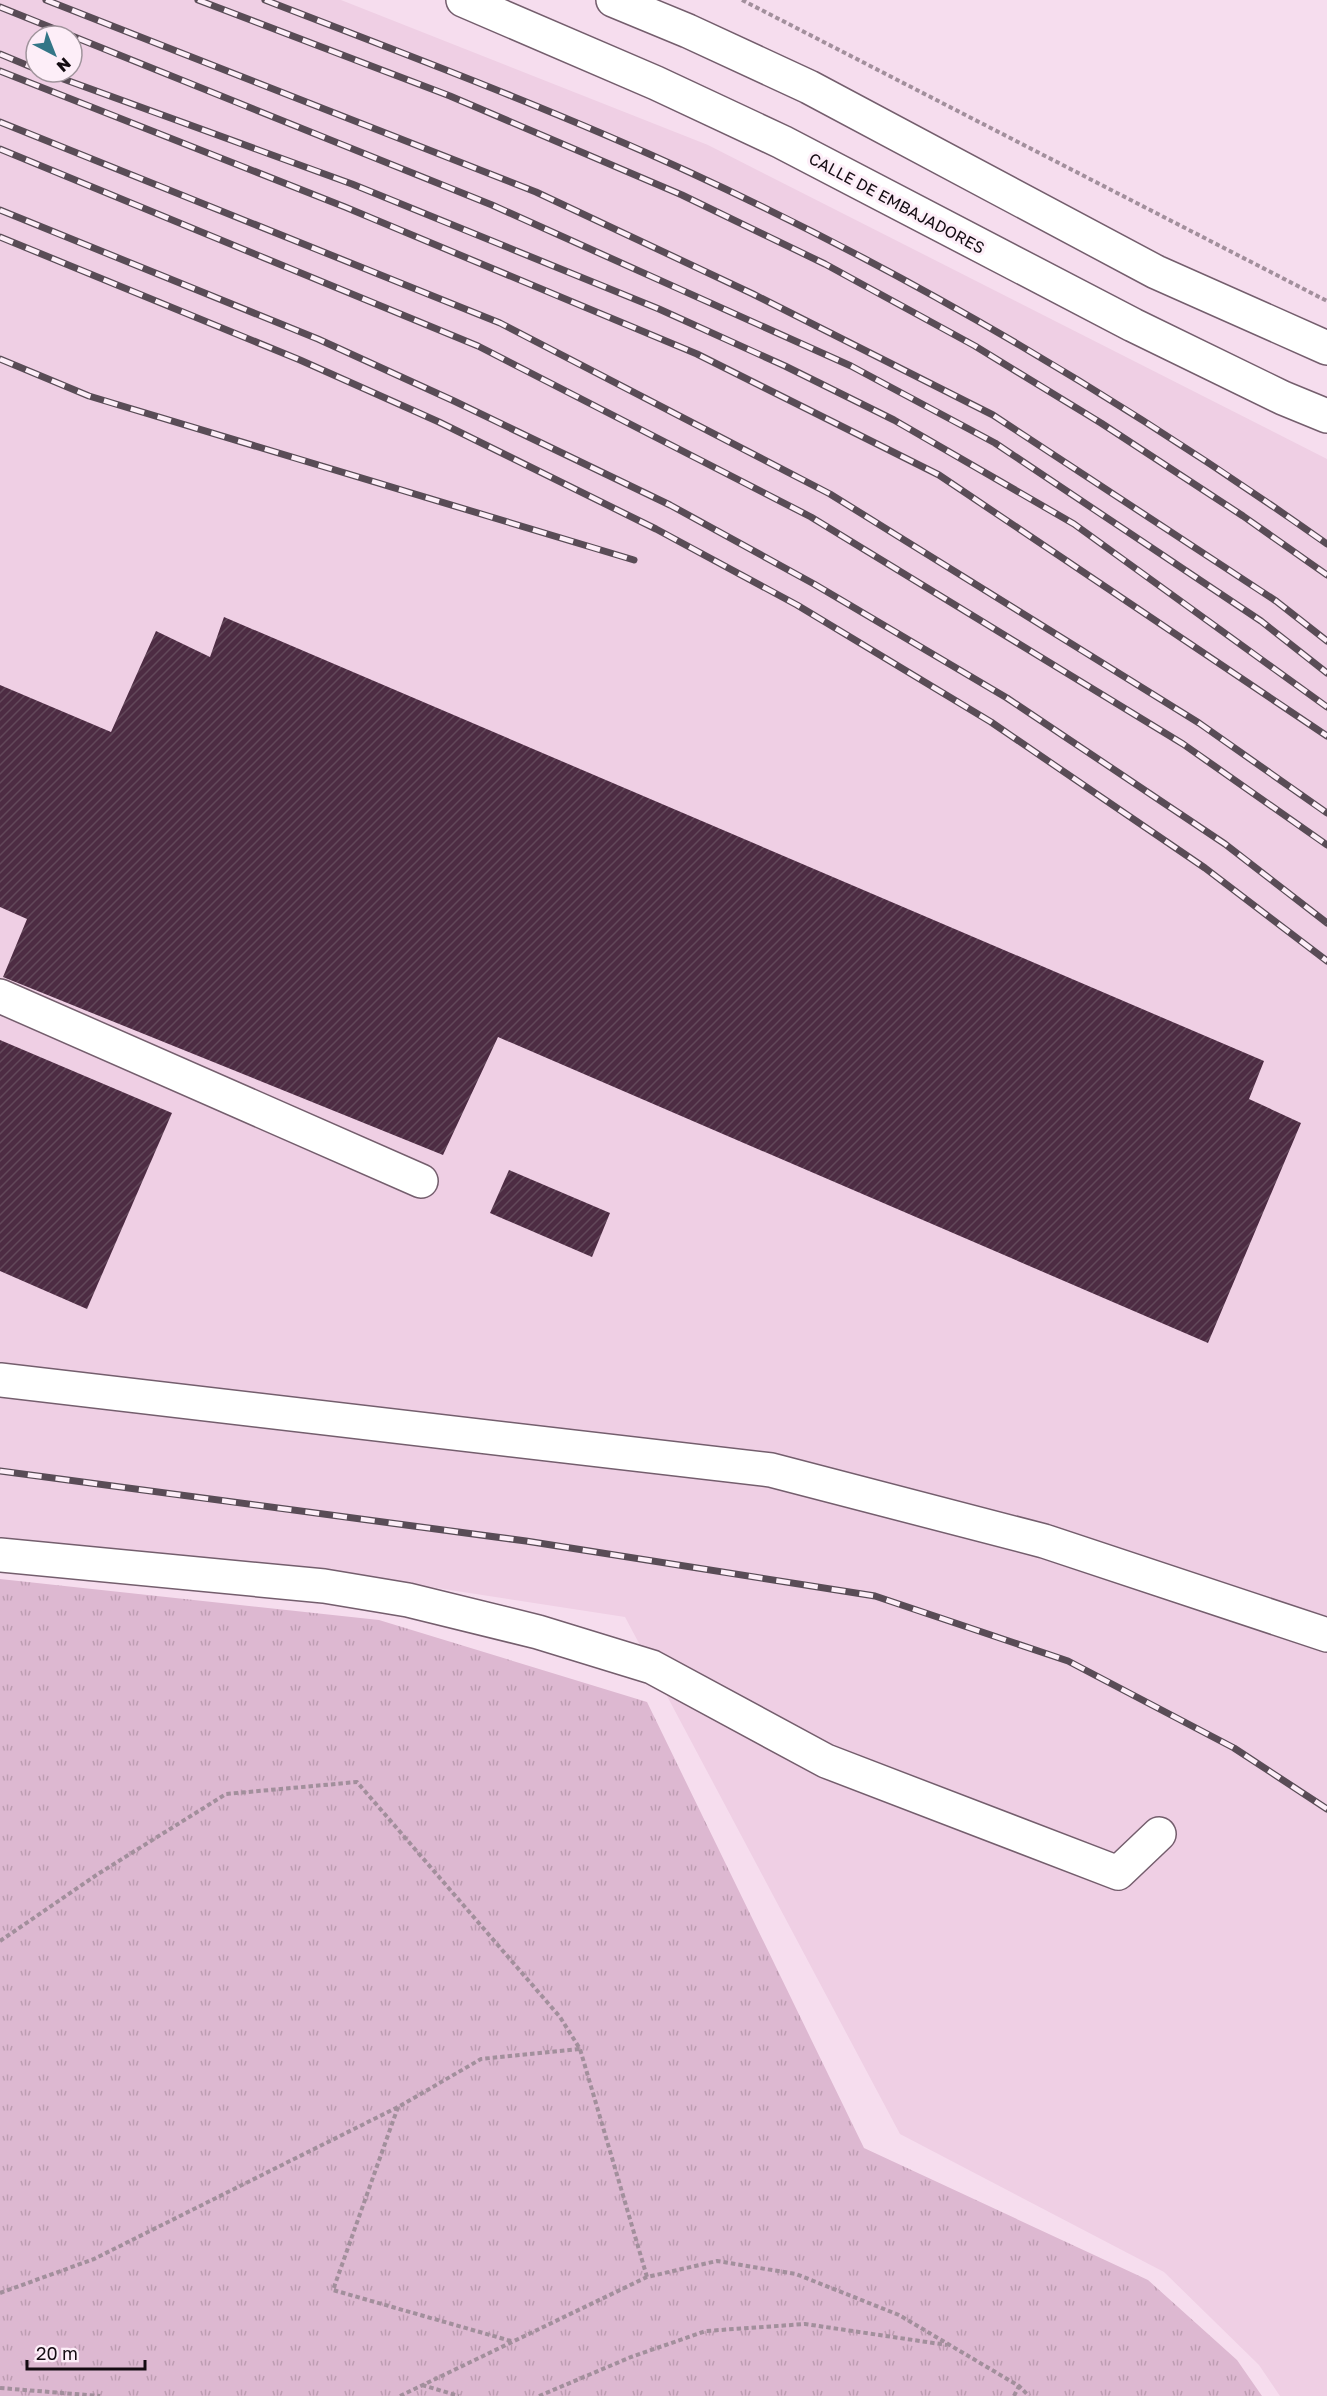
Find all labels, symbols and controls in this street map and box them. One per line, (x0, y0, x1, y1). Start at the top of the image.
north arrow (24, 24, 84, 84)
text: N (53, 54, 75, 77)
street label: CALLE DE EMBAJADORES (806, 148, 988, 258)
scale bar (27, 2333, 146, 2371)
text: 20 m (36, 2342, 78, 2364)

